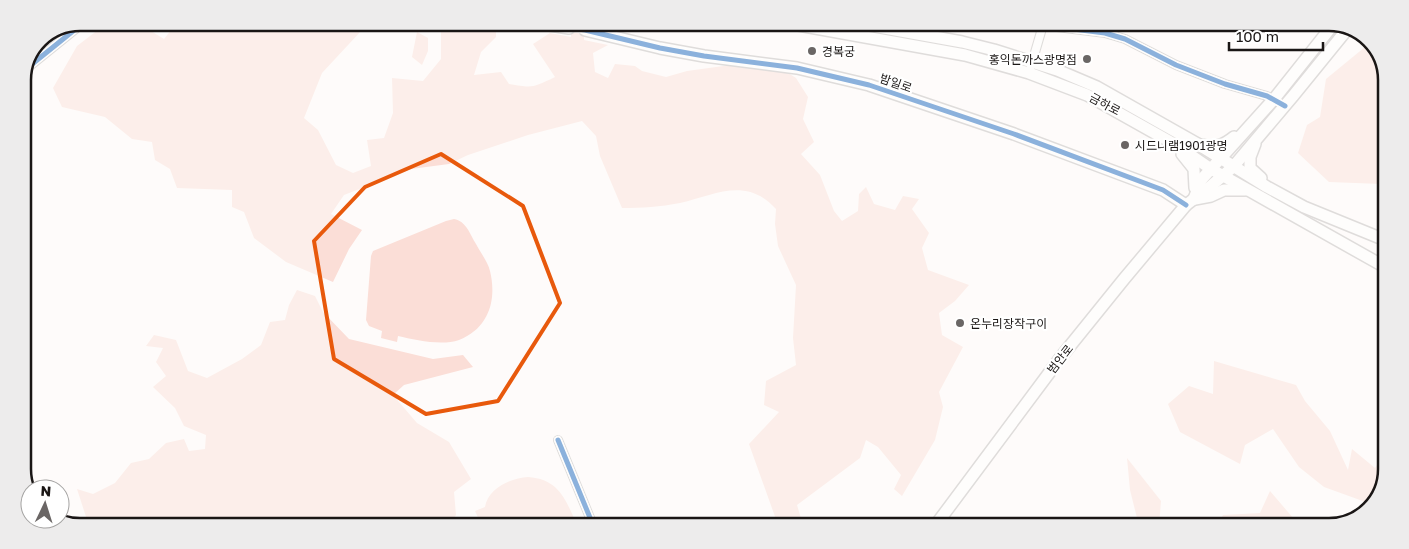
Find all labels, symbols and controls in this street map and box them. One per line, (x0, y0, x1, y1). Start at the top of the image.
scale bar (1229, 20, 1323, 52)
text: 100 m (1236, 27, 1279, 45)
place label: 경복궁 (822, 44, 855, 59)
marker: 경복궁 (806, 45, 818, 57)
place label: 홍익돈까스광명점 (989, 52, 1077, 67)
marker: 홍익돈까스광명점 (1081, 53, 1093, 65)
street label: 밤일로 (878, 71, 914, 95)
street label: 금하로 (1087, 90, 1123, 118)
place label: 시드니램1901광명 (1135, 138, 1228, 153)
marker: 시드니램1901광명 (1119, 139, 1131, 151)
place label: 온누리장작구이 (970, 316, 1047, 331)
marker: 온누리장작구이 (954, 317, 966, 329)
street label: 범안로 (1044, 341, 1076, 377)
north arrow (20, 479, 70, 529)
text: N (40, 482, 52, 499)

